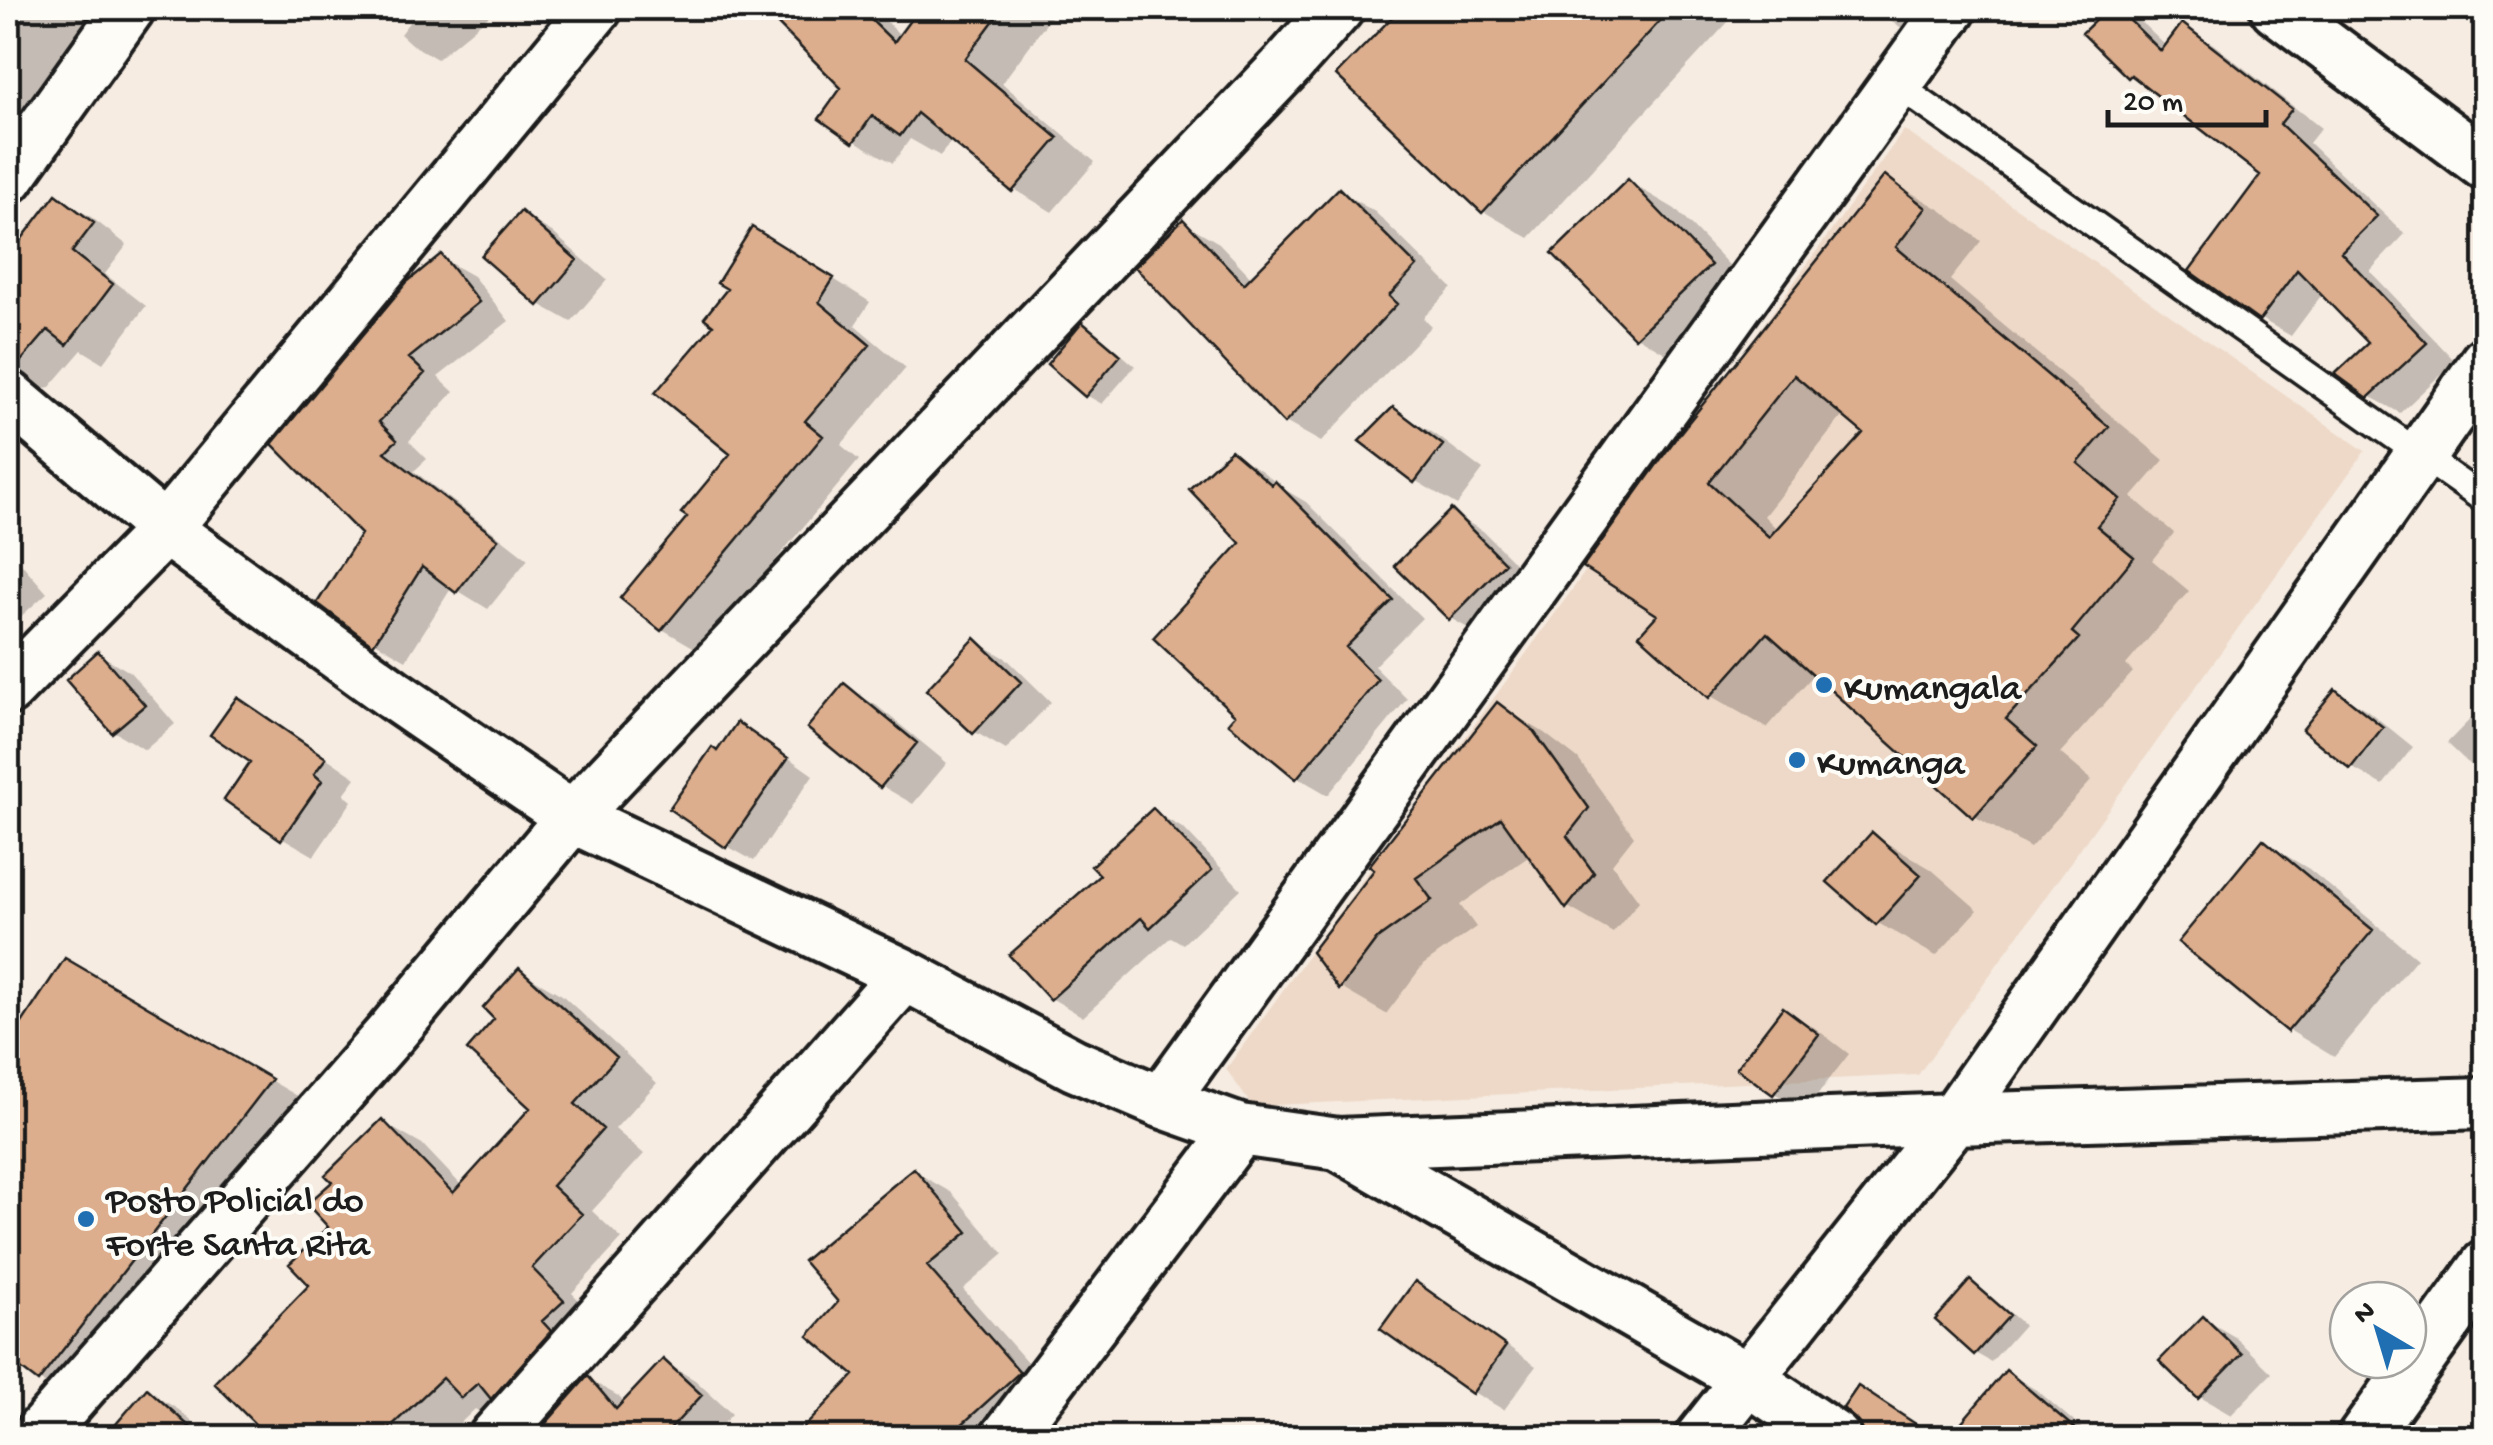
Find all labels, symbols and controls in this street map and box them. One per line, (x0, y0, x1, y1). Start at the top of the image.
scale bar (2108, 65, 2266, 127)
text: 20 m (2123, 87, 2183, 122)
place label: Kumangala (1844, 669, 2023, 713)
marker: Kumangala (1813, 674, 1835, 696)
place label: Kumanga (1817, 744, 1967, 788)
marker: Kumanga (1786, 749, 1808, 771)
place label: Posto Policial do Forte Santa Rita (105, 1181, 372, 1269)
marker: Posto Policial do Forte Santa Rita (75, 1208, 97, 1230)
north arrow (2328, 1280, 2428, 1380)
text: N (2348, 1295, 2383, 1332)

